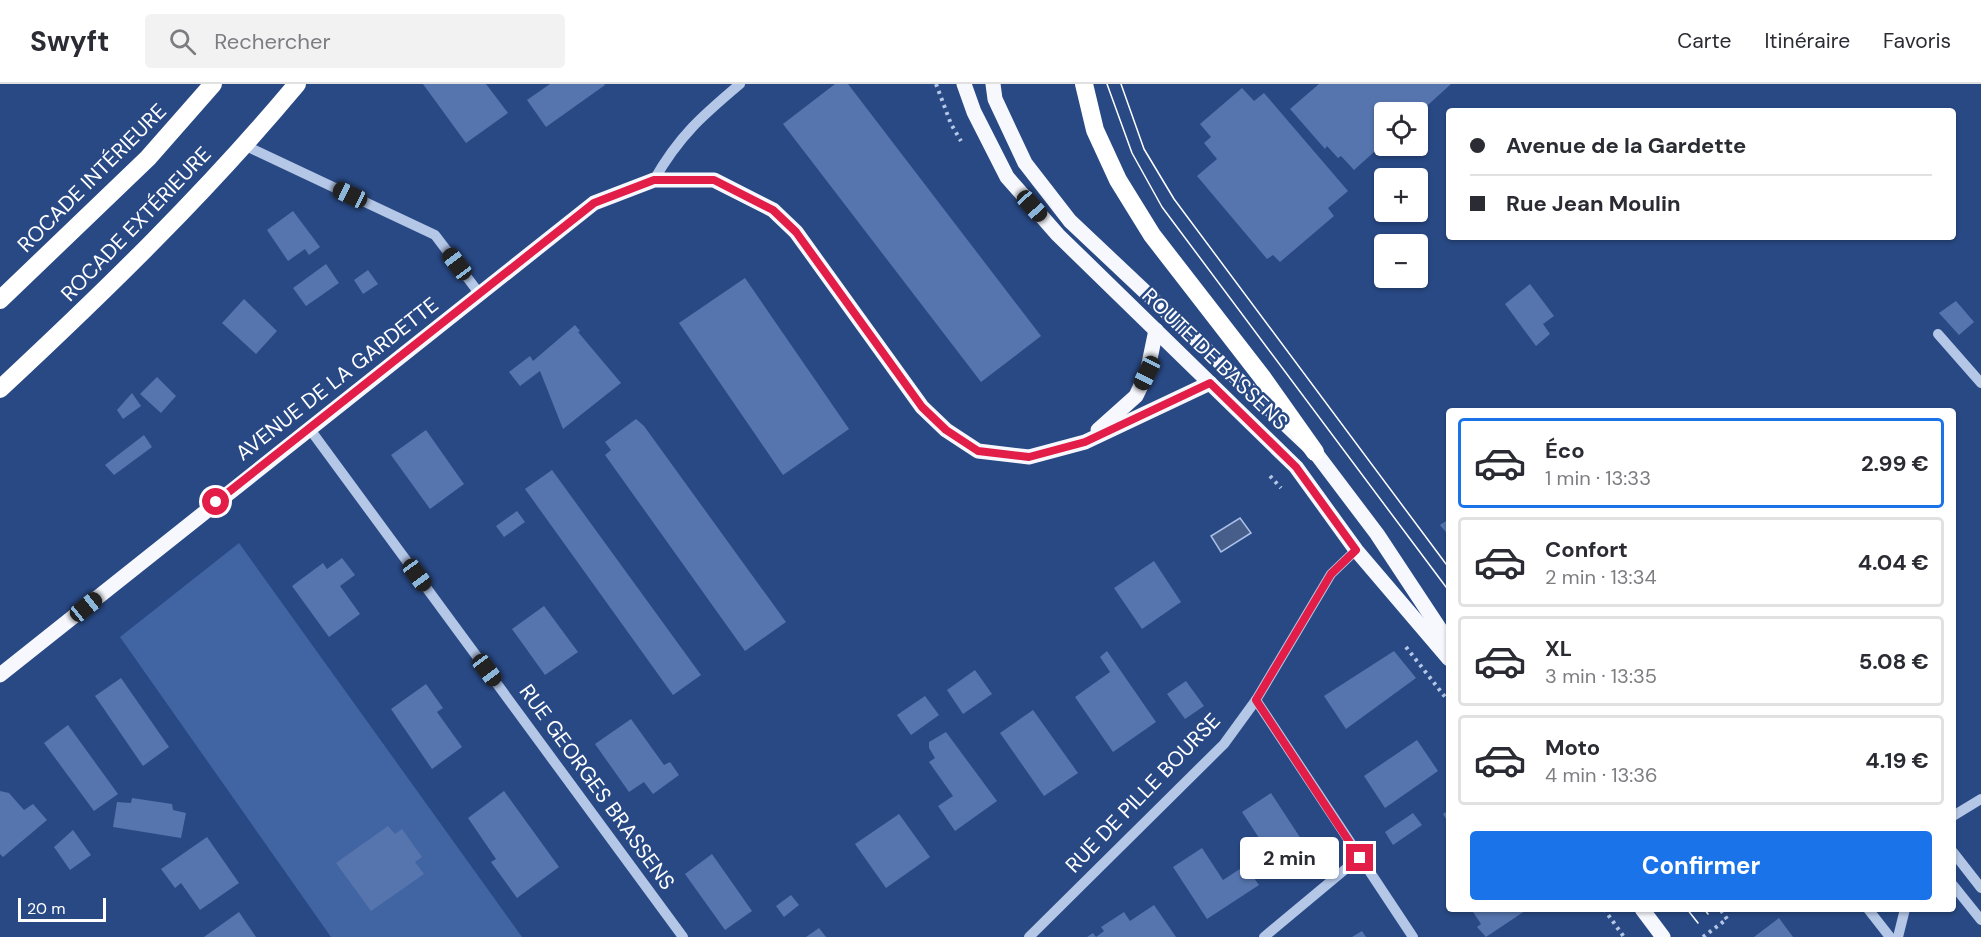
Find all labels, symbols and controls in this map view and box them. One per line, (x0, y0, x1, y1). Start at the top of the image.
search box (145, 14, 565, 68)
text: Swyft (30, 23, 109, 60)
icon: search (166, 25, 199, 58)
text: Rechercher (214, 27, 331, 56)
text: Carte (1677, 27, 1731, 55)
text: Itinéraire (1764, 27, 1850, 55)
text: Favoris (1883, 27, 1951, 55)
street label: ROCADE INTÉRIEURE (11, 97, 173, 259)
map controls (1374, 102, 1428, 288)
button: locate (1374, 102, 1428, 156)
text: Avenue de la Gardette (1506, 131, 1746, 160)
street label: ROCADE EXTÉRIEURE (55, 141, 217, 307)
button: + (1374, 168, 1428, 222)
car (330, 179, 370, 211)
car (1013, 187, 1051, 225)
text: Rue Jean Moulin (1506, 189, 1681, 218)
button: − (1374, 234, 1428, 288)
car (439, 244, 475, 284)
street label: ROUTE DE BASSENS (1136, 282, 1294, 436)
street label: AVENUE DE LA GARDETTE (230, 291, 444, 467)
car (1131, 353, 1163, 393)
icon: car (1473, 436, 1527, 490)
text: Éco (1545, 436, 1585, 465)
text: 2.99 € (1861, 449, 1929, 478)
text: 1 min · 13:33 (1545, 465, 1651, 491)
route start (202, 488, 229, 515)
icon: car (1473, 535, 1527, 589)
text: Confort (1545, 535, 1628, 564)
text: 4.04 € (1858, 548, 1929, 577)
car (399, 555, 435, 595)
text: 2 min · 13:34 (1545, 564, 1657, 590)
car (66, 589, 106, 625)
icon: car (1473, 634, 1527, 688)
text: XL (1545, 634, 1572, 663)
text: 5.08 € (1859, 647, 1929, 676)
car (469, 650, 505, 690)
text: 3 min · 13:35 (1545, 663, 1657, 689)
street label: RUE GEORGES BRASSENS (513, 679, 681, 895)
street label: RUE DE PILLE BOURSE (1059, 707, 1227, 879)
icon: car (1473, 733, 1527, 787)
text: Moto (1545, 733, 1600, 762)
text: 4.19 € (1865, 746, 1929, 775)
text: 4 min · 13:36 (1545, 762, 1658, 788)
button: Confirmer (1470, 831, 1932, 900)
callout: 2 min (1240, 837, 1339, 879)
route end (1346, 844, 1373, 871)
text: 2 min (1263, 845, 1316, 871)
scale bar (18, 895, 106, 922)
text: 20 m (27, 898, 66, 919)

